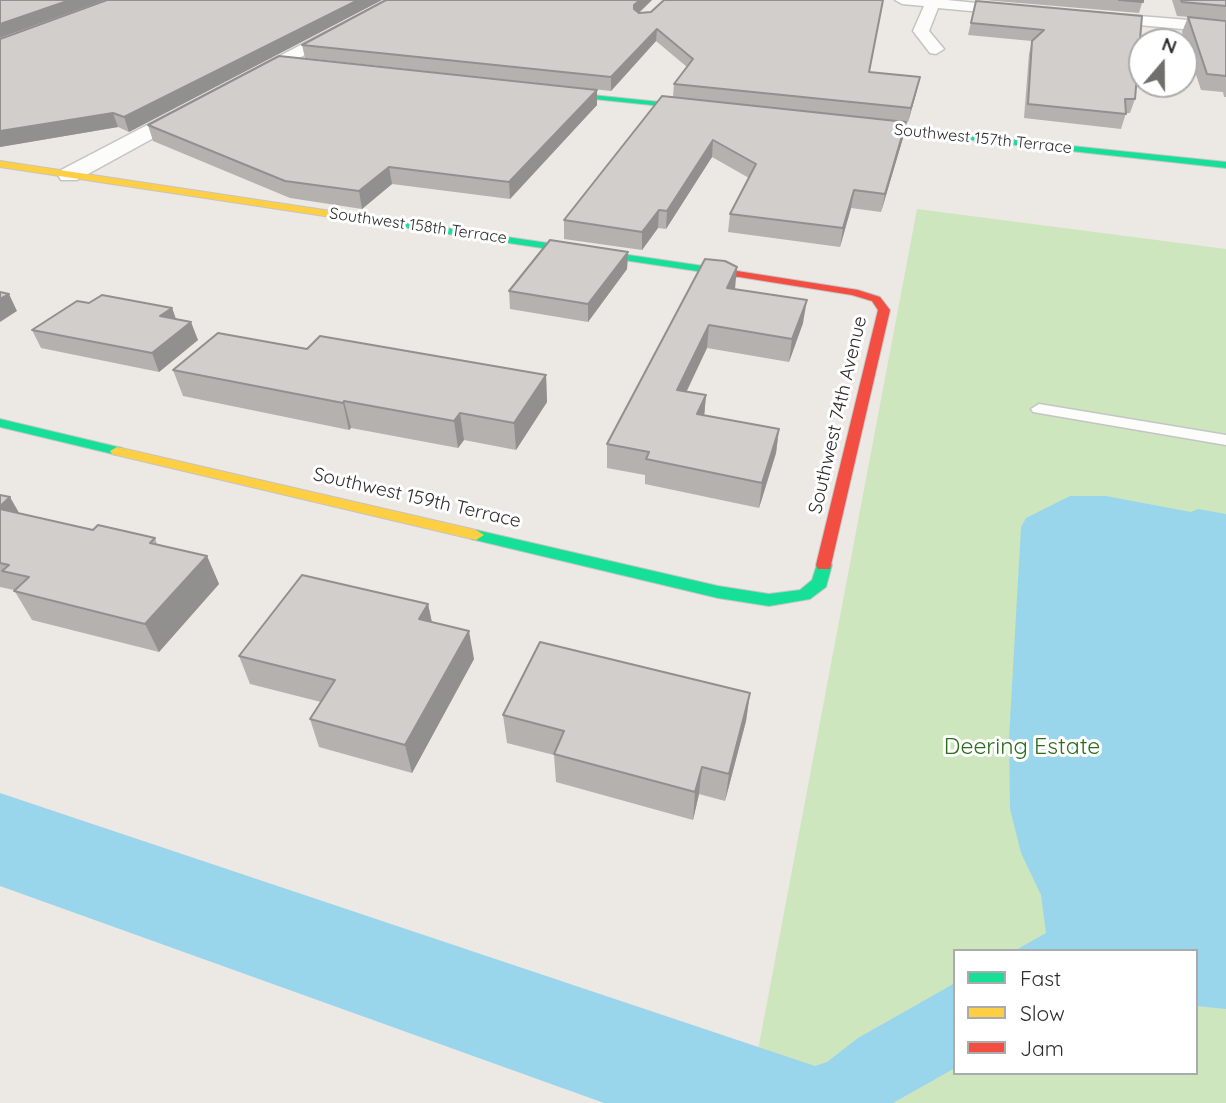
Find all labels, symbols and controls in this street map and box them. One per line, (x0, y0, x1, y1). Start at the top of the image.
north arrow (1128, 28, 1198, 98)
text: N (1159, 31, 1180, 59)
street label: Southwest 157th Terrace (893, 120, 1073, 158)
street label: Southwest 158th Terrace (328, 204, 508, 248)
street label: Southwest 74th Avenue (804, 314, 872, 516)
street label: Southwest 159th Terrace (311, 463, 523, 533)
park label: Deering Estate (944, 733, 1100, 761)
legend (953, 949, 1198, 1075)
text: Fast (1020, 965, 1061, 991)
text: Slow (1020, 1000, 1065, 1026)
text: Jam (1020, 1035, 1064, 1061)

